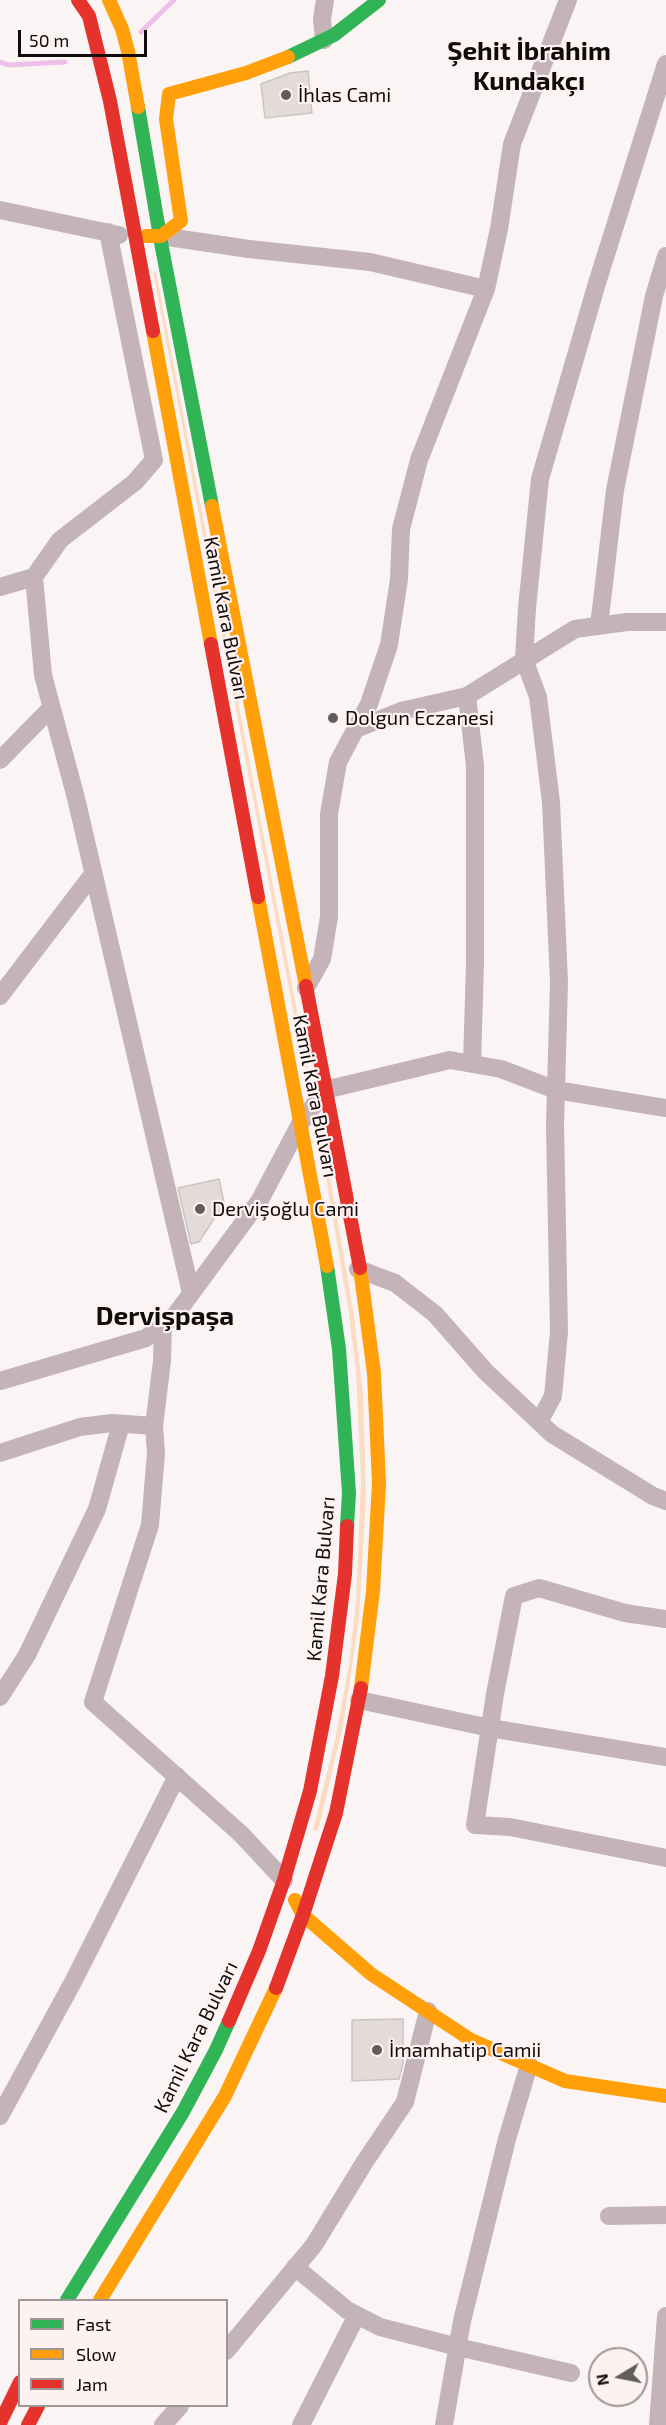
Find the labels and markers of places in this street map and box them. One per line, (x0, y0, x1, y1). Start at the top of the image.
place label: İhlas Cami (298, 83, 391, 107)
marker: İhlas Cami (279, 88, 293, 102)
place label: Dolgun Eczanesi (345, 706, 494, 730)
marker: Dolgun Eczanesi (326, 711, 340, 725)
place label: Dervişoğlu Cami (212, 1197, 359, 1221)
marker: Dervişoğlu Cami (193, 1202, 207, 1216)
place label: İmamhatip Camii (389, 2038, 541, 2062)
marker: İmamhatip Camii (370, 2043, 384, 2057)

